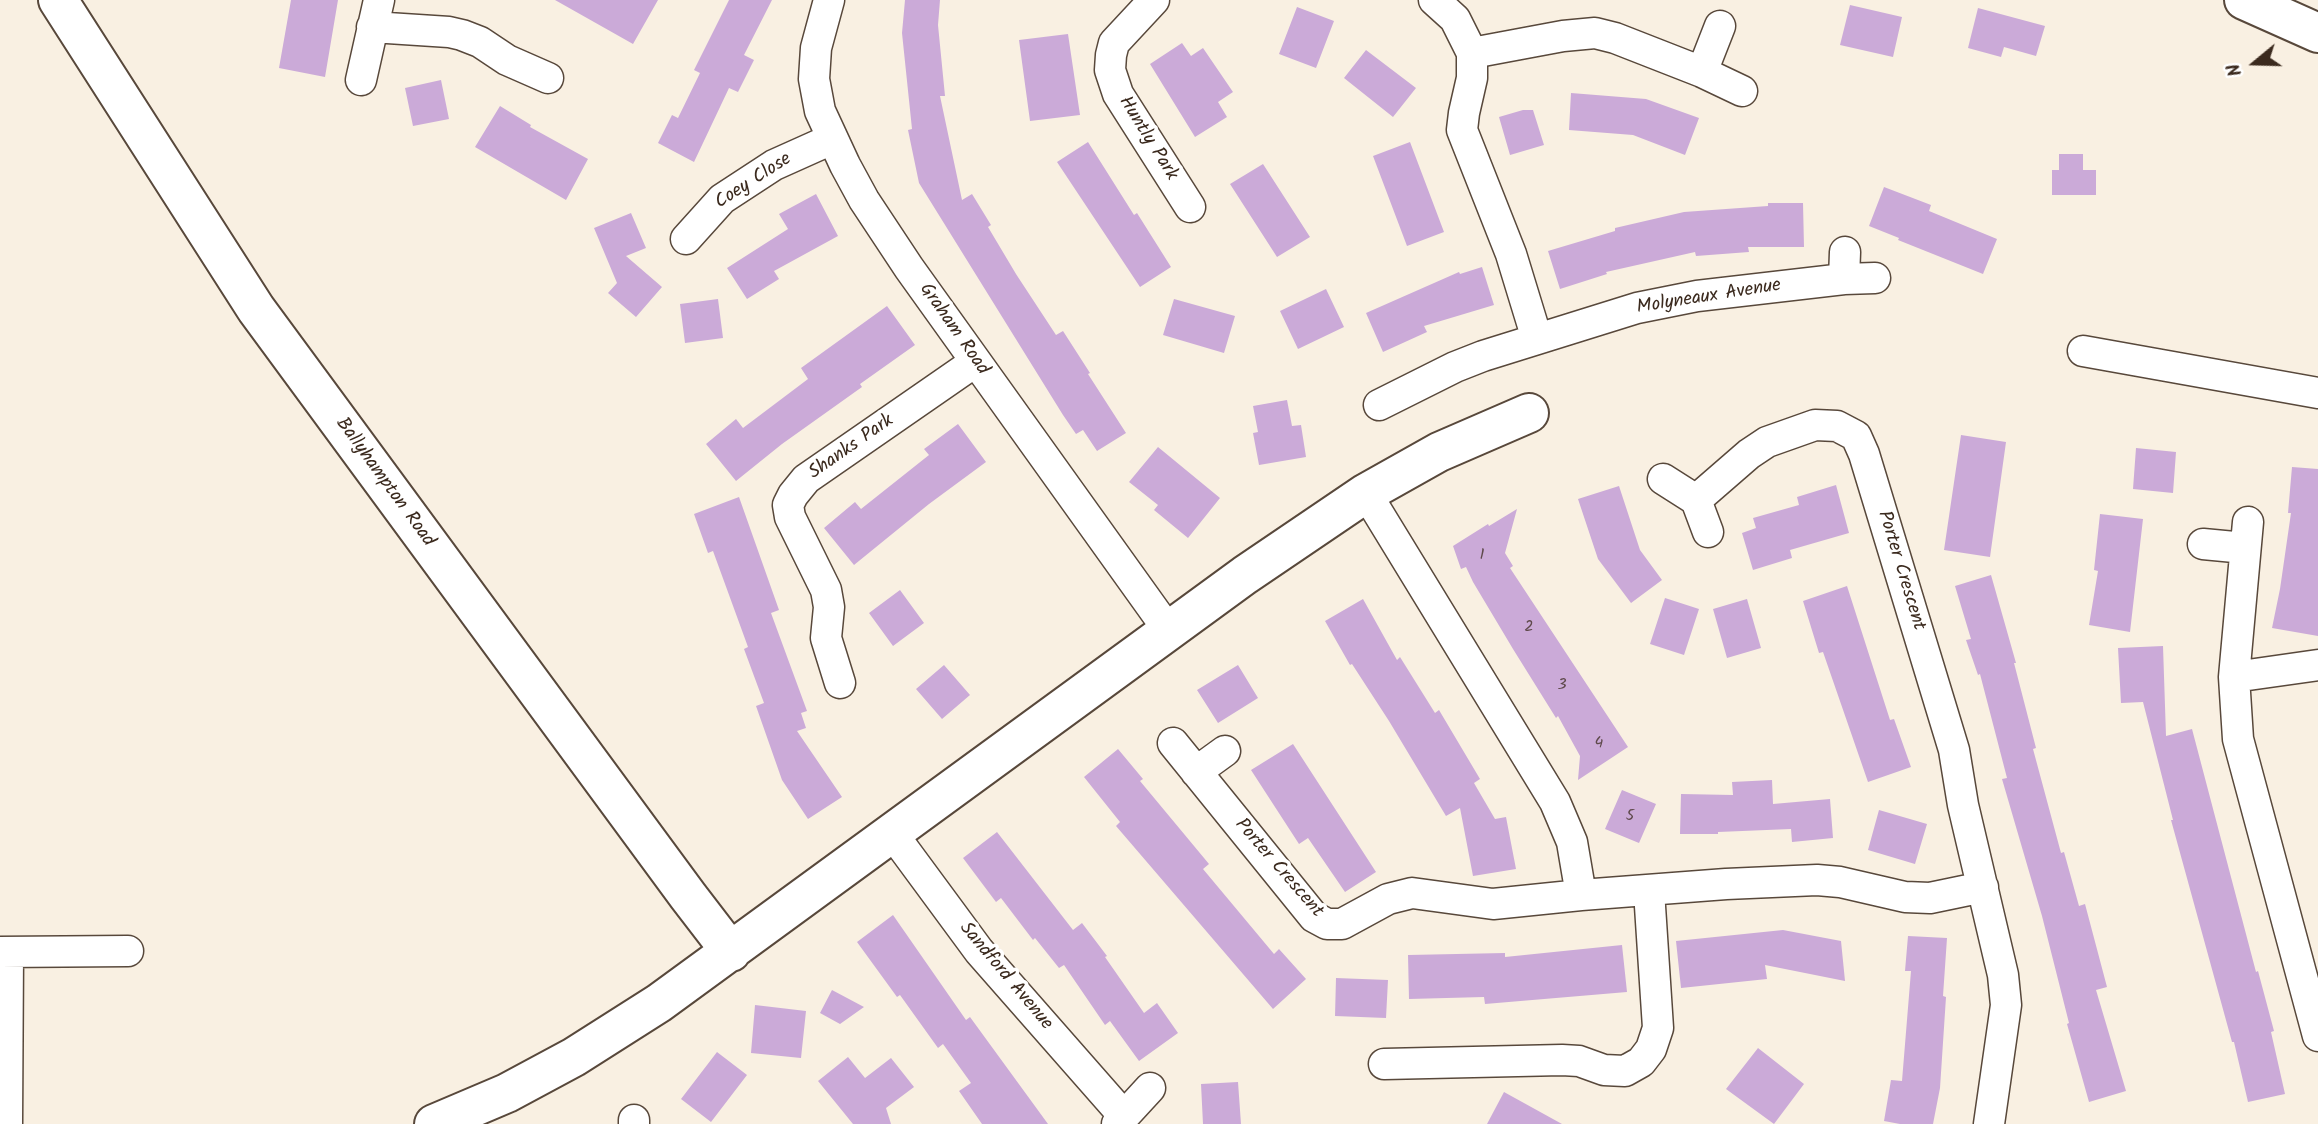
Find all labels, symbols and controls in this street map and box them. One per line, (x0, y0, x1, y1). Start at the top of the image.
north arrow (2220, 28, 2290, 98)
text: N (2219, 59, 2251, 80)
street label: Huntly Park (1112, 93, 1182, 185)
street label: Coey Close (712, 149, 796, 215)
street label: Molyneaux Avenue (1635, 275, 1783, 321)
street label: Graham Road (913, 280, 993, 380)
street label: Shanks Park (805, 410, 899, 486)
street label: Ballyhampton Road (329, 414, 439, 552)
street label: Porter Crescent (1871, 508, 1929, 634)
house number: 1 (1479, 546, 1485, 566)
house number: 2 (1524, 618, 1534, 638)
house number: 3 (1557, 676, 1567, 696)
house number: 4 (1595, 734, 1603, 754)
house number: 5 (1626, 807, 1634, 827)
street label: Porter Crescent (1229, 815, 1327, 923)
street label: Sandford Avenue (953, 918, 1057, 1036)

